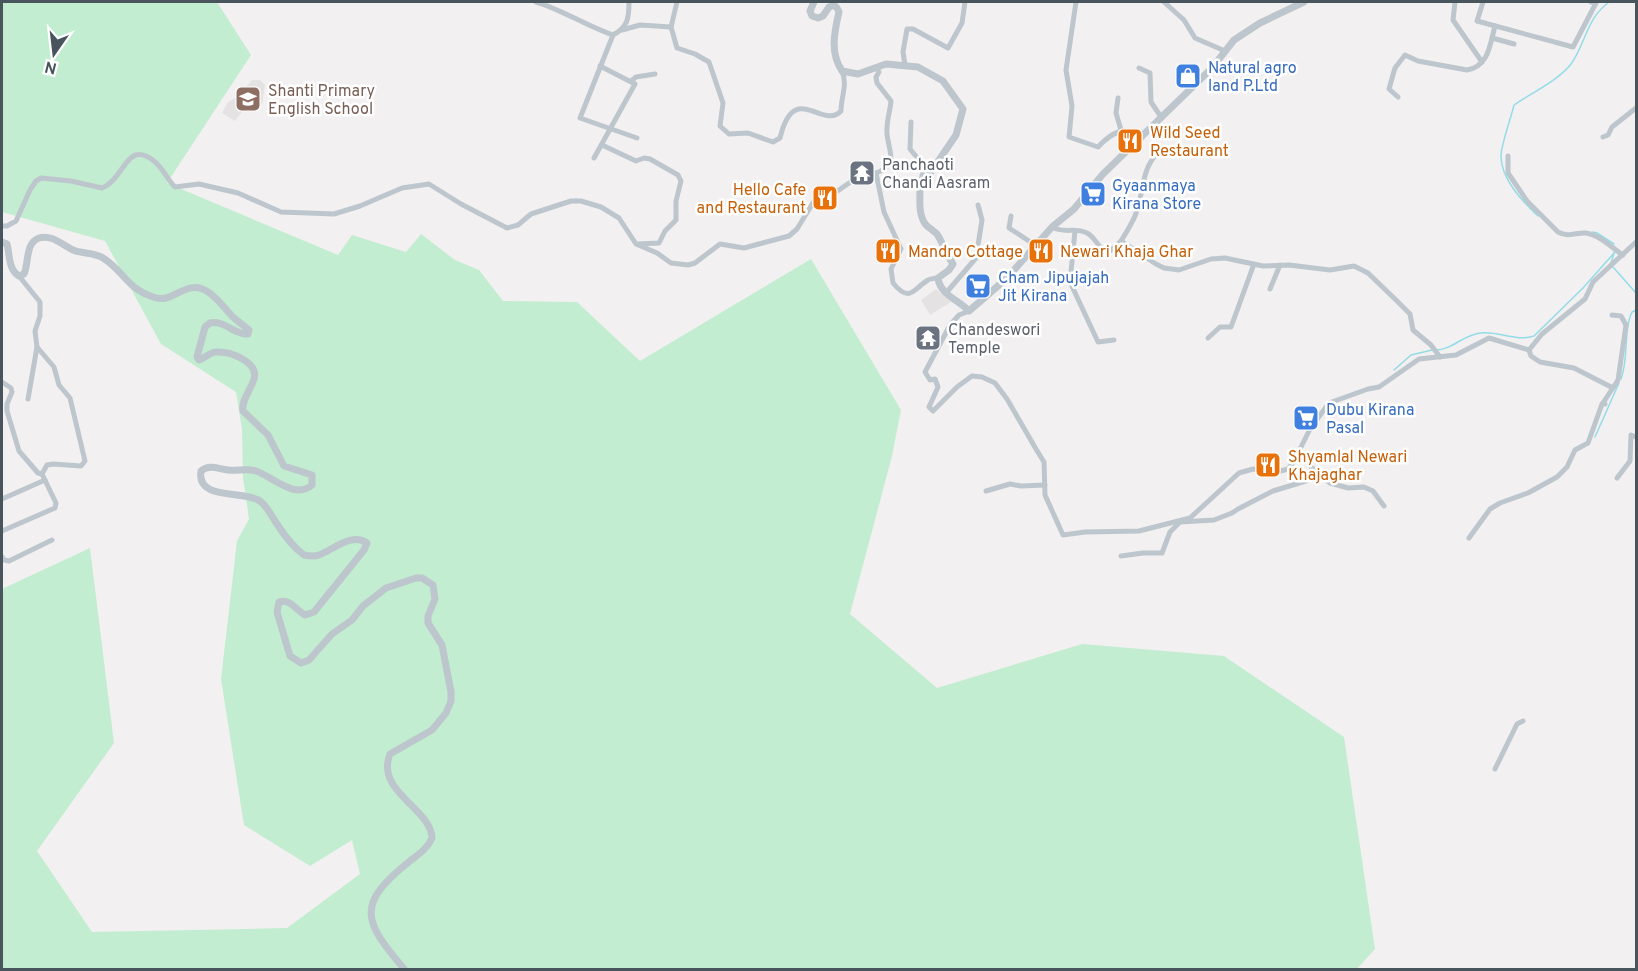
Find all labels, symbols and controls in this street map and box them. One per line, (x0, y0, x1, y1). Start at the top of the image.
north arrow (24, 24, 84, 84)
text: N (43, 56, 59, 78)
place label: Natural agro land P.Ltd (1208, 59, 1297, 97)
shop icon: Natural agro land P.Ltd (1173, 61, 1203, 91)
place label: Shanti Primary English School (268, 82, 375, 120)
school or university icon: Shanti Primary English School (233, 84, 263, 114)
place label: Wild Seed Restaurant (1150, 124, 1229, 162)
restaurant icon: Wild Seed Restaurant (1115, 126, 1145, 156)
place label: Panchaoti Chandi Aasram (882, 156, 990, 194)
temple icon: Panchaoti Chandi Aasram (847, 158, 877, 188)
place label: Gyaanmaya Kirana Store (1112, 177, 1201, 215)
supermarket icon: Gyaanmaya Kirana Store (1078, 179, 1108, 209)
place label: Hello Cafe and Restaurant (697, 181, 806, 219)
restaurant icon: Hello Cafe and Restaurant (810, 183, 840, 213)
restaurant icon: Mandro Cottage (873, 236, 903, 266)
restaurant icon: Newari Khaja Ghar (1026, 236, 1056, 266)
place label: Mandro Cottage (908, 243, 1023, 263)
place label: Newari Khaja Ghar (1060, 243, 1193, 263)
place label: Cham Jipujajah Jit Kirana (998, 269, 1109, 307)
supermarket icon: Cham Jipujajah Jit Kirana (963, 271, 993, 301)
place label: Chandeswori Temple (948, 321, 1040, 359)
temple icon: Chandeswori Temple (913, 323, 943, 353)
place label: Dubu Kirana Pasal (1326, 401, 1414, 439)
supermarket icon: Dubu Kirana Pasal (1291, 403, 1321, 433)
place label: Shyamlal Newari Khajaghar (1288, 448, 1407, 486)
restaurant icon: Shyamlal Newari Khajaghar (1253, 450, 1283, 480)

